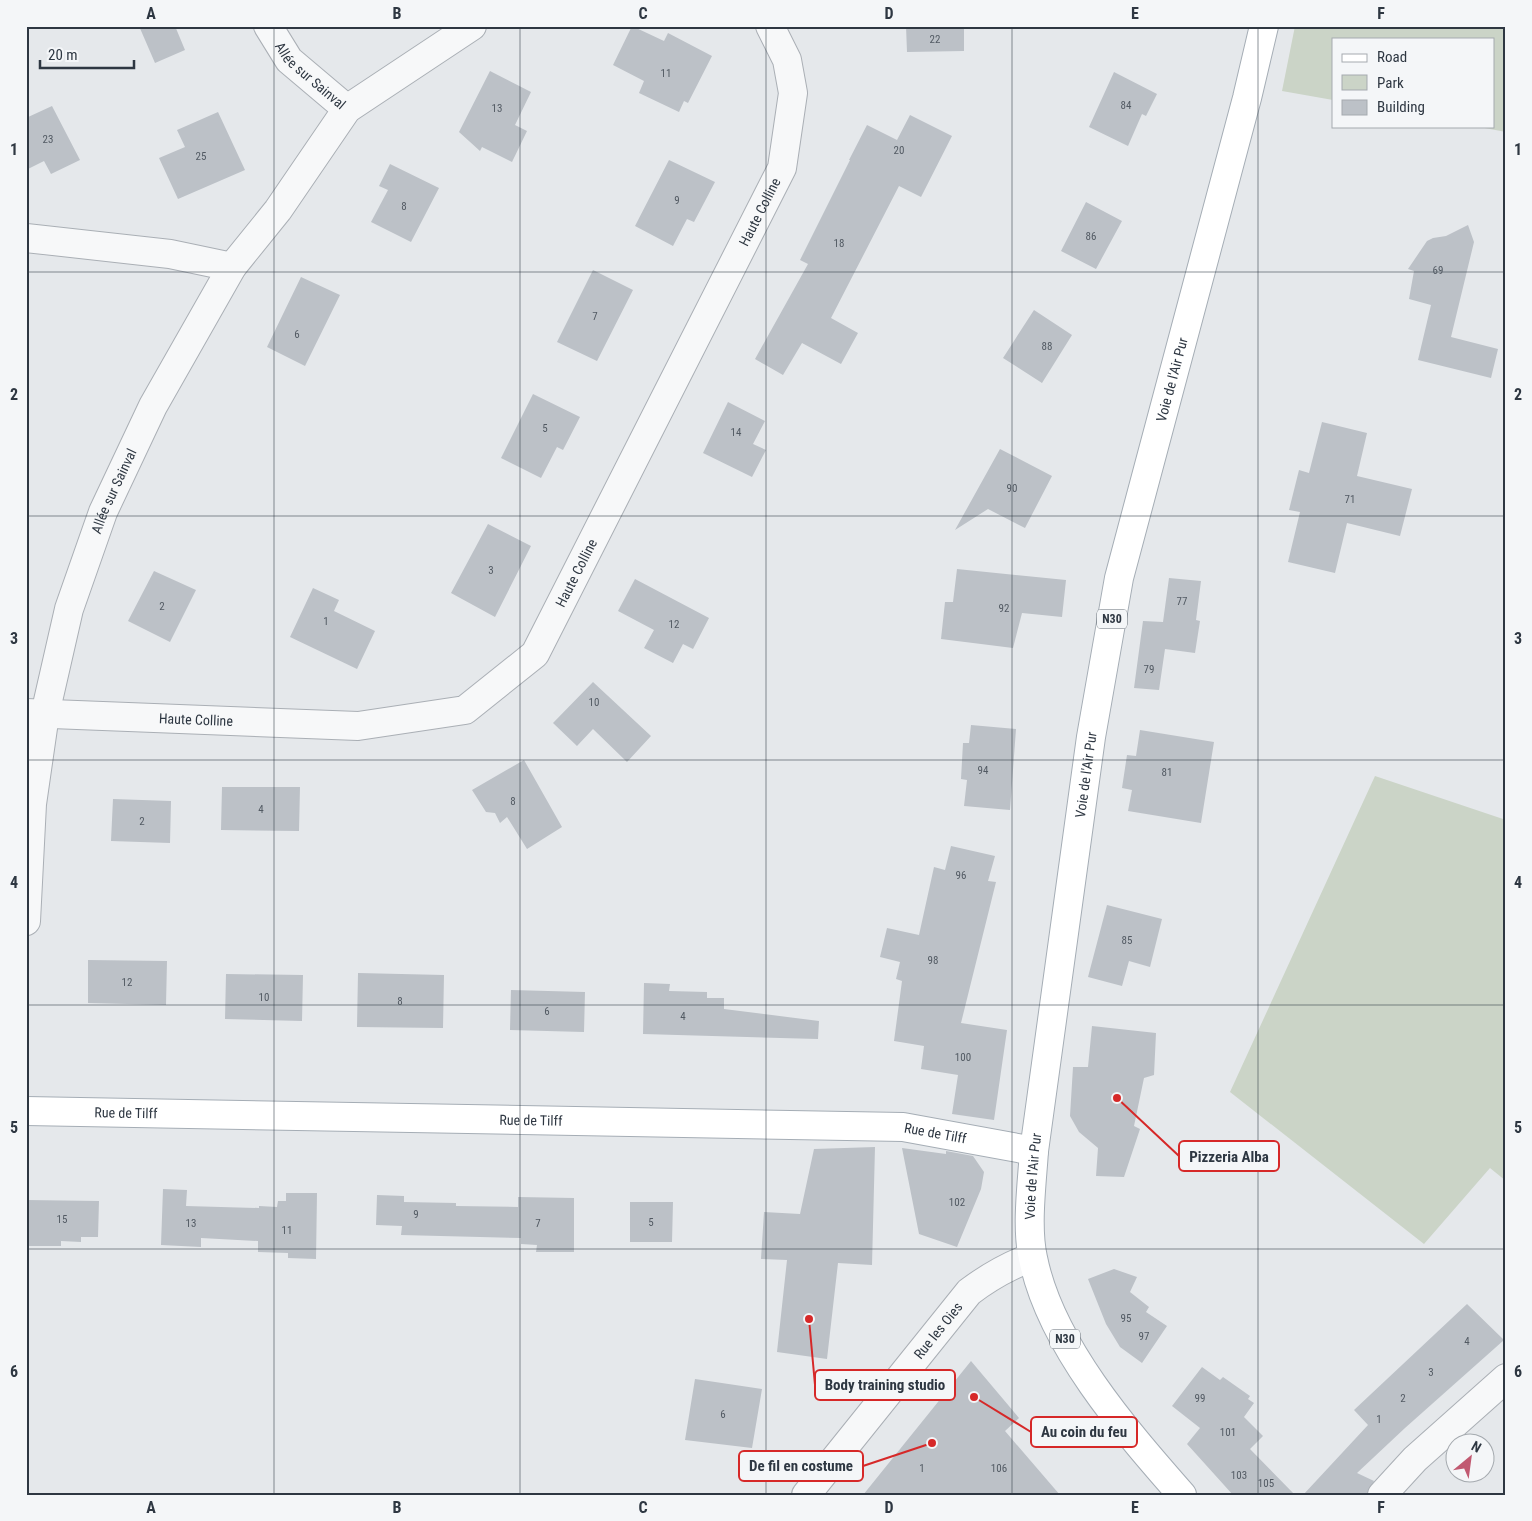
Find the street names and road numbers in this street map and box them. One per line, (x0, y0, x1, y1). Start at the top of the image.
street label: Allée sur Sainval (272, 39, 349, 112)
street label: Haute Colline (736, 175, 784, 249)
street label: Voie de l'Air Pur (1153, 336, 1191, 424)
street label: Allée sur Sainval (88, 446, 140, 536)
street label: Haute Colline (552, 536, 600, 610)
road number: N30 (1097, 610, 1127, 628)
street label: Haute Colline (159, 710, 234, 729)
street label: Voie de l'Air Pur (1072, 731, 1100, 819)
street label: Rue de Tilff (94, 1104, 158, 1121)
street label: Rue de Tilff (499, 1112, 563, 1129)
street label: Rue de Tilff (903, 1119, 968, 1147)
street label: Voie de l'Air Pur (1022, 1132, 1044, 1220)
street label: Rue les Oies (911, 1299, 966, 1362)
road number: N30 (1050, 1330, 1080, 1348)

